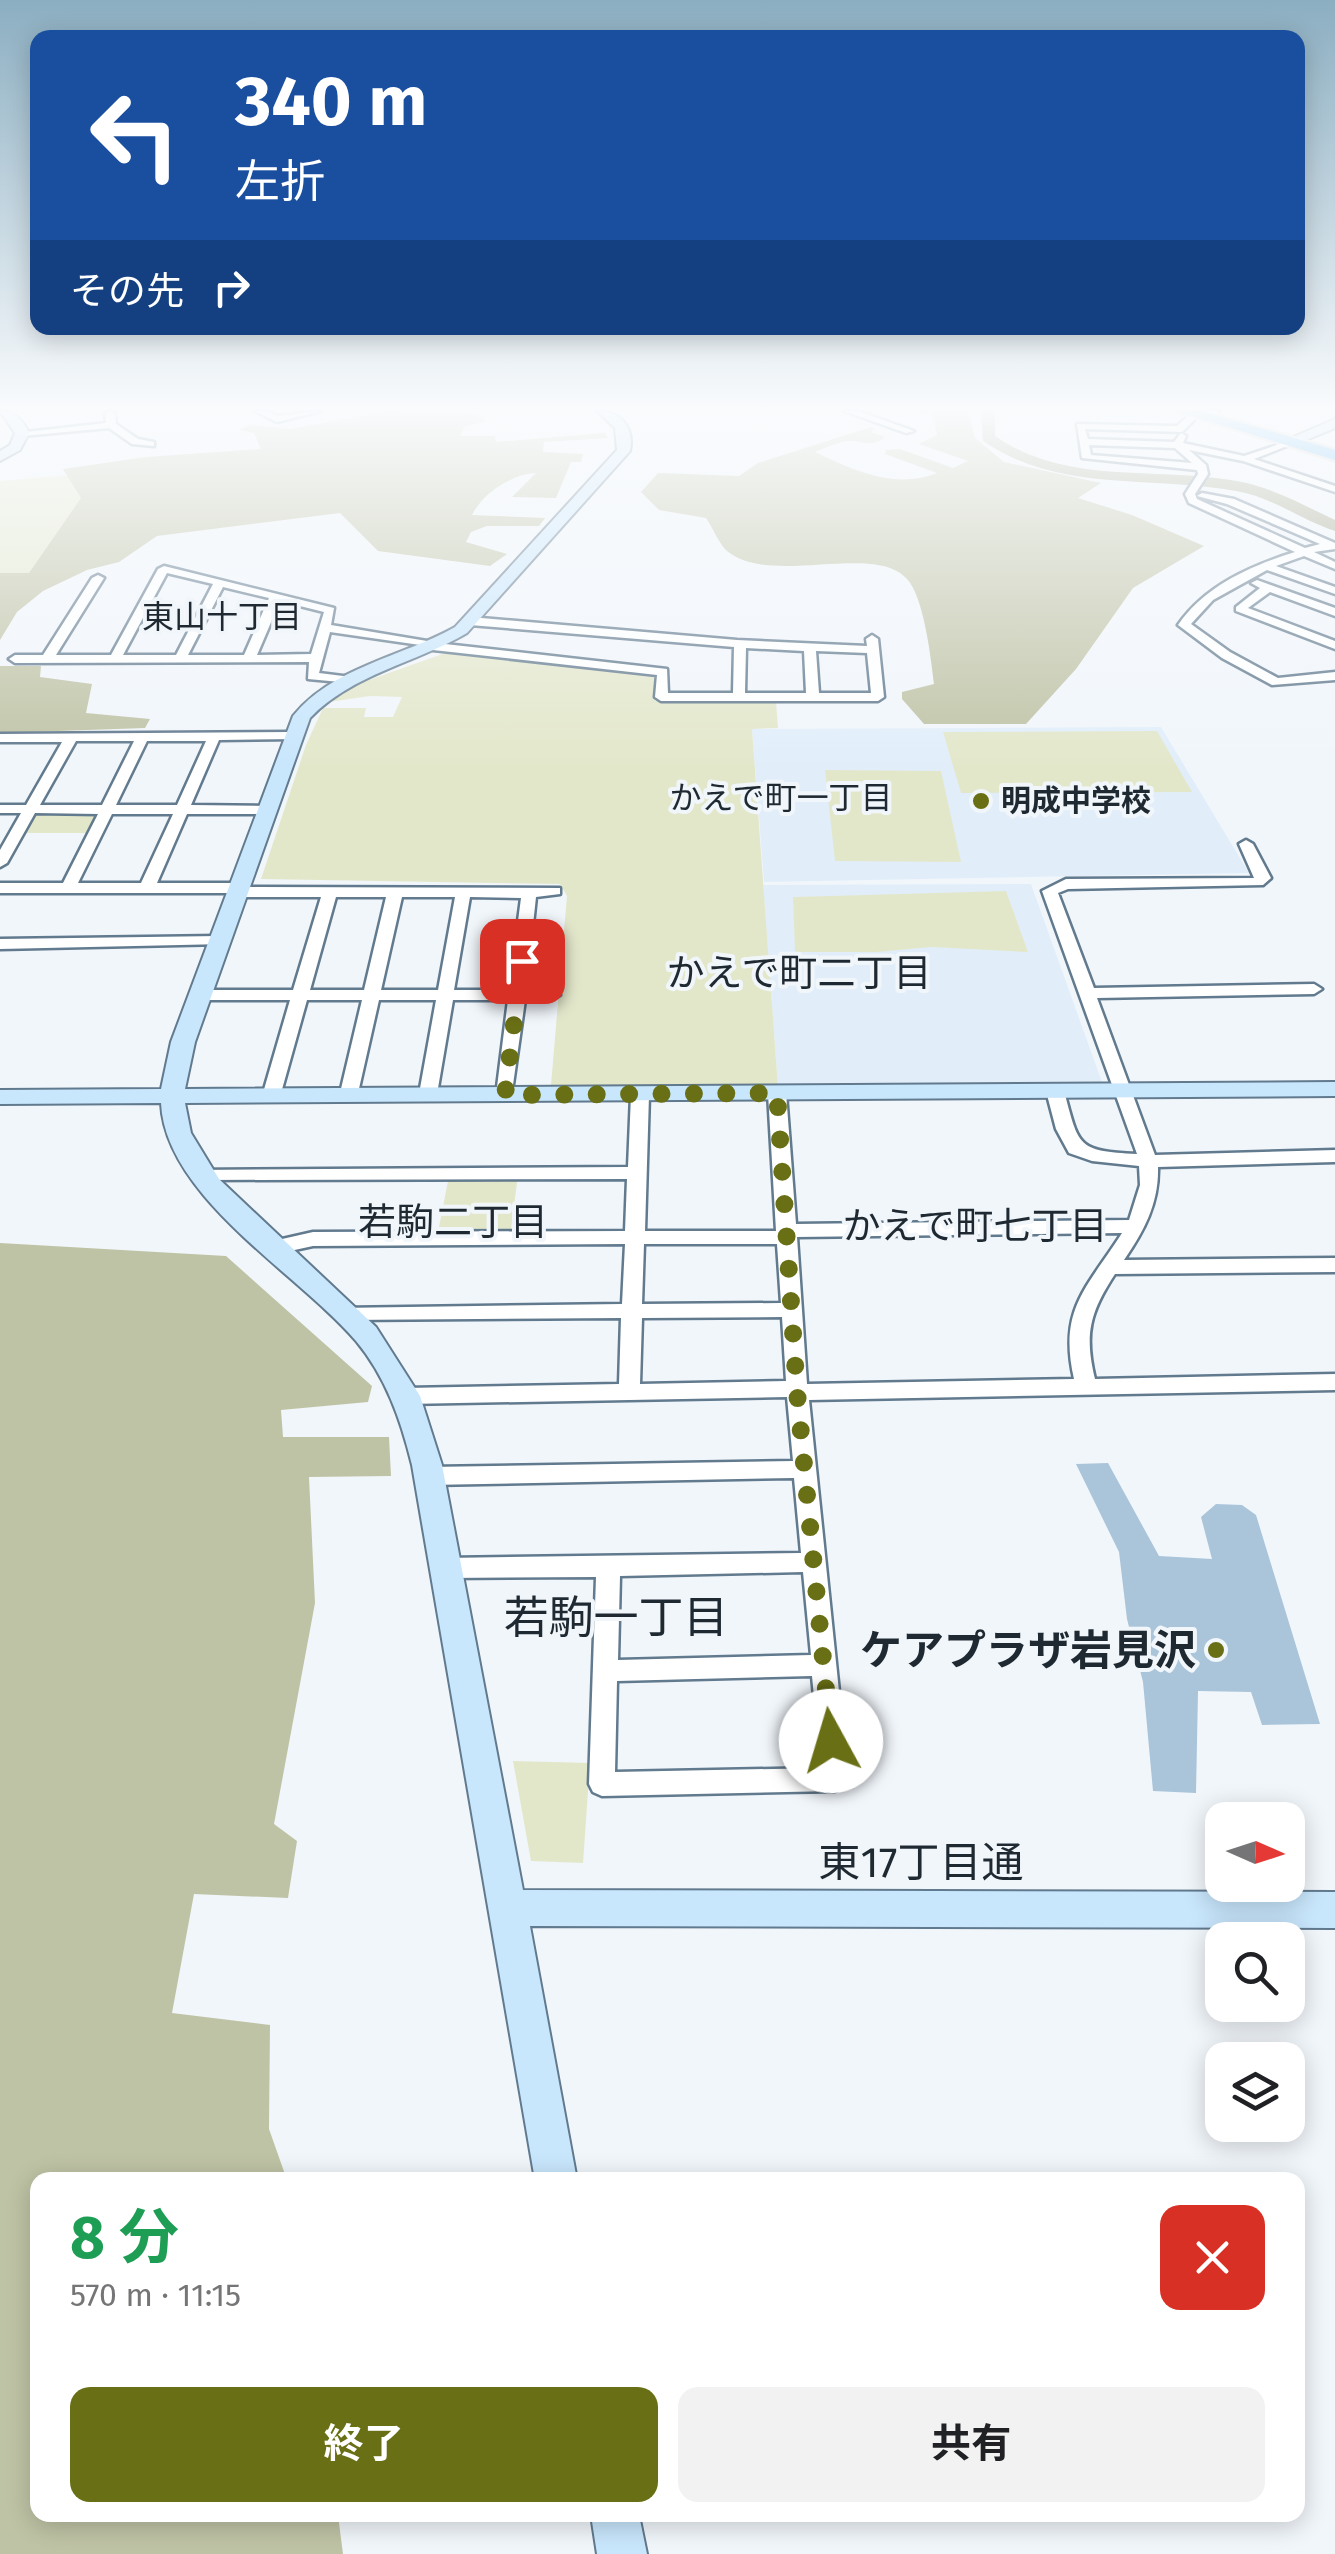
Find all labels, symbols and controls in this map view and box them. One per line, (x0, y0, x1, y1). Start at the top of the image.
text: 340 m (235, 60, 428, 144)
icon: left (70, 70, 200, 200)
text: 左折 (235, 155, 325, 209)
icon: right (204, 260, 259, 315)
text: その先 (70, 268, 184, 314)
district label: 東山十丁目 (142, 598, 302, 636)
district label: かえで町一丁目 (669, 779, 893, 817)
place label: 明成中学校 (1001, 783, 1151, 819)
marker: 明成中学校 (970, 790, 992, 812)
pin (480, 919, 565, 1004)
icon: arrive (495, 934, 550, 989)
district label: かえで町二丁目 (667, 950, 931, 996)
district label: 若駒二丁目 (358, 1199, 548, 1245)
district label: かえで町七丁目 (843, 1203, 1107, 1249)
district label: 若駒一丁目 (503, 1591, 729, 1645)
place label: ケアプラザ岩見沢 (860, 1626, 1196, 1676)
marker: ケアプラザ岩見沢 (1205, 1639, 1227, 1661)
position arrow (779, 1689, 883, 1793)
north arrow (1205, 1802, 1305, 1902)
map controls (1205, 1802, 1305, 2142)
street label: 東17丁目通 (819, 1838, 1023, 1888)
button: search (1205, 1922, 1305, 2022)
button: layers (1205, 2042, 1305, 2142)
text: 8 分 (70, 2202, 179, 2274)
button: close (1160, 2205, 1265, 2310)
text: 570 m · 11:15 (70, 2276, 241, 2314)
button: 終了 (70, 2387, 658, 2502)
button: 共有 (678, 2387, 1265, 2502)

